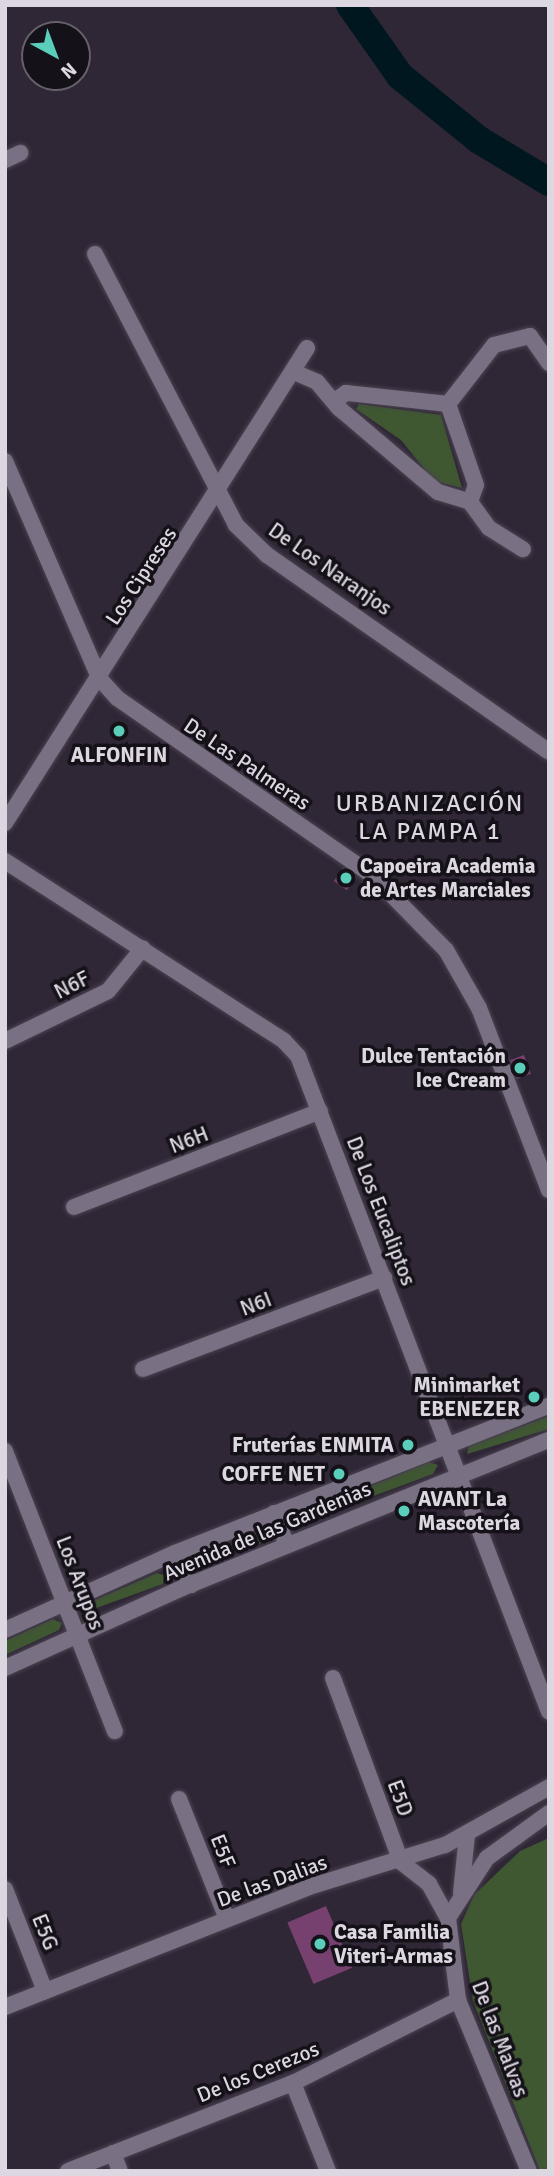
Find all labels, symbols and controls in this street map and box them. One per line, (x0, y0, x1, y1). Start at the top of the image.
north arrow (21, 21, 91, 91)
text: N (56, 57, 81, 84)
street label: De Los Naranjos (264, 517, 396, 621)
street label: Los Cipreses (100, 522, 182, 630)
street label: De Las Palmeras (179, 712, 315, 816)
marker: ALFONFIN (111, 723, 127, 739)
place label: ALFONFIN (71, 742, 167, 768)
district label: URBANIZACIÓN LA PAMPA 1 (337, 790, 523, 846)
place label: Capoeira Academia de Artes Marciales (360, 853, 536, 903)
marker: Capoeira Academia de Artes Marciales (338, 870, 354, 886)
street label: N6F (50, 965, 94, 1005)
place label: Dulce Tentación Ice Cream (361, 1043, 506, 1093)
marker: Dulce Tentación Ice Cream (512, 1060, 528, 1076)
street label: N6H (166, 1121, 212, 1159)
street label: De Los Eucaliptos (341, 1133, 421, 1289)
street label: N6I (237, 1287, 275, 1321)
place label: Minimarket EBENEZER (413, 1372, 520, 1422)
marker: Minimarket EBENEZER (526, 1389, 542, 1405)
place label: Fruterías ENMITA (232, 1432, 394, 1458)
marker: Fruterías ENMITA (400, 1437, 416, 1453)
place label: COFFE NET (222, 1461, 325, 1487)
marker: COFFE NET (331, 1466, 347, 1482)
street label: Avenida de las Gardenias (159, 1476, 375, 1586)
place label: AVANT La Mascotería (418, 1486, 520, 1536)
marker: AVANT La Mascotería (396, 1503, 412, 1519)
street label: Los Arupos (51, 1533, 109, 1633)
street label: E5D (382, 1776, 418, 1820)
street label: E5F (205, 1830, 241, 1872)
street label: De las Dalias (214, 1849, 330, 1913)
street label: E5G (26, 1910, 64, 1954)
place label: Casa Familia Viteri-Armas (334, 1919, 453, 1969)
marker: Casa Familia Viteri-Armas (312, 1936, 328, 1952)
street label: De las Malvas (466, 1977, 534, 2101)
street label: De los Cerezos (193, 2036, 323, 2108)

